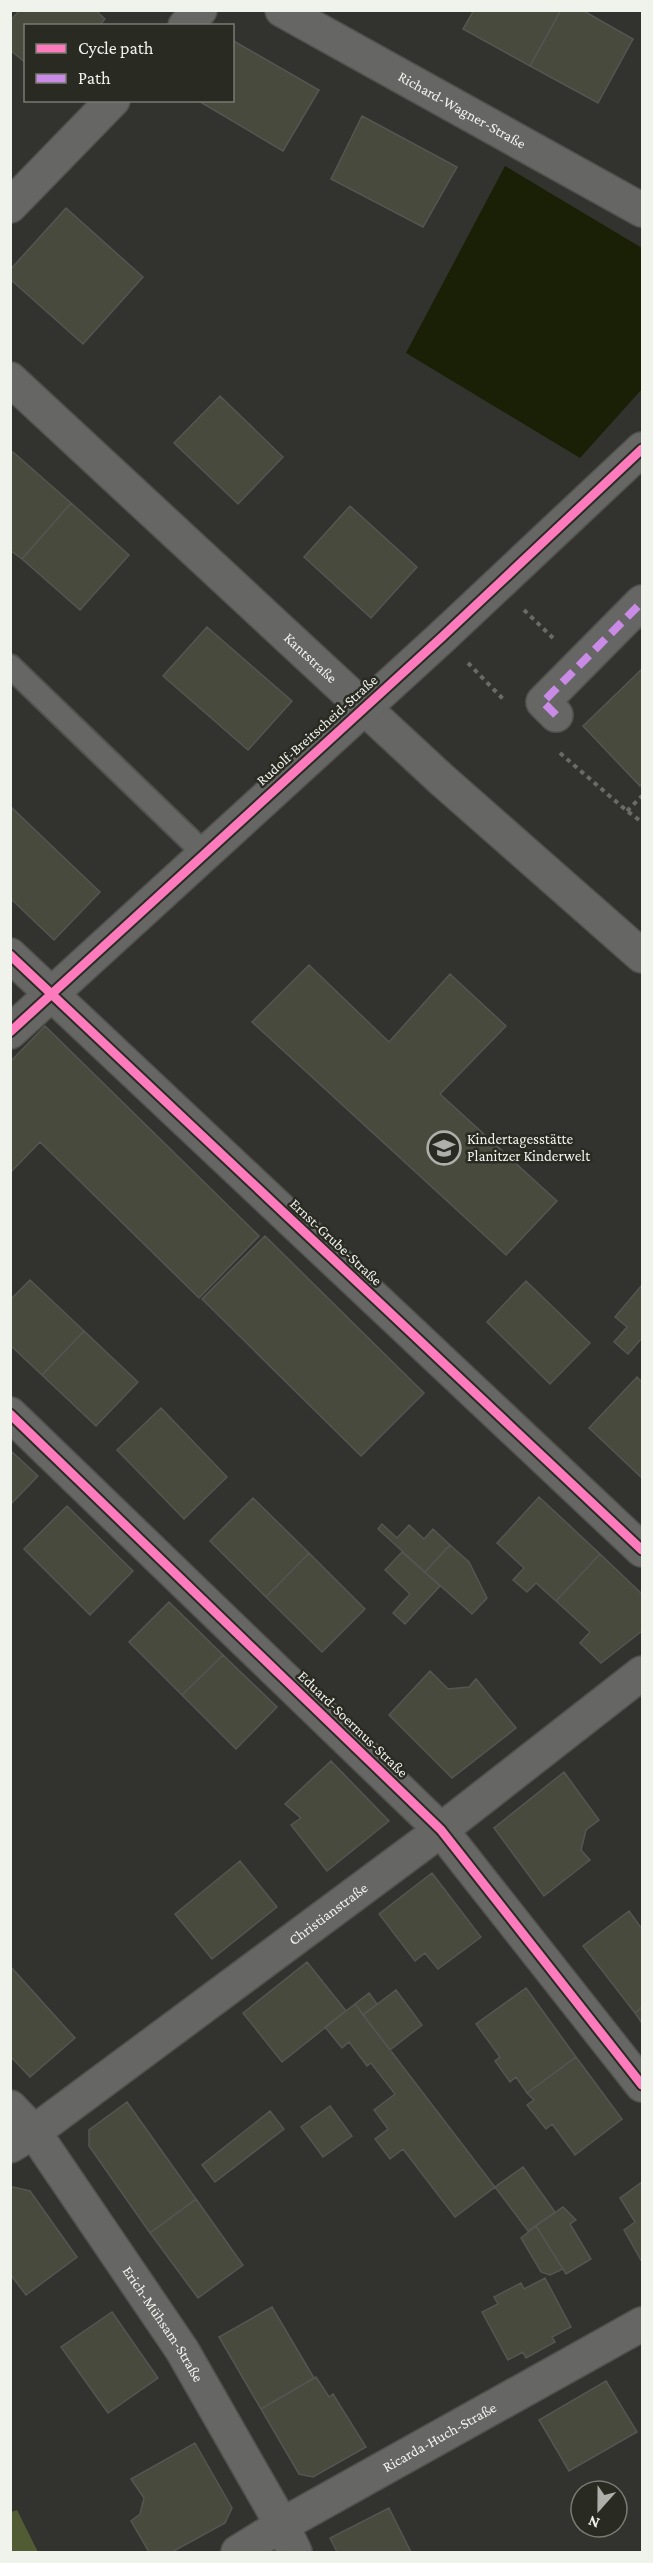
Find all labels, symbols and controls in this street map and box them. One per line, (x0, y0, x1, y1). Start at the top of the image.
legend (24, 24, 234, 102)
text: Cycle path (78, 38, 154, 58)
text: Path (78, 68, 111, 88)
street label: Richard-Wagner-Straße (396, 68, 529, 152)
street label: Kantstraße (281, 630, 340, 687)
street label: Rudolf-Breitscheid-Straße (253, 671, 381, 788)
school or university icon: Kindertagesstätte Planitzer Kinderwelt (426, 1130, 462, 1166)
place label: Kindertagesstätte Planitzer Kinderwelt (467, 1131, 591, 1164)
street label: Ernst-Grube-Straße (287, 1195, 385, 1289)
street label: Eduard-Soermus-Straße (295, 1668, 411, 1781)
street label: Christianstraße (286, 1879, 371, 1948)
street label: Erich-Mühsam-Straße (119, 2263, 207, 2385)
street label: Ricarda-Huch-Straße (380, 2399, 499, 2475)
north arrow (569, 2479, 629, 2539)
text: N (586, 2513, 602, 2532)

